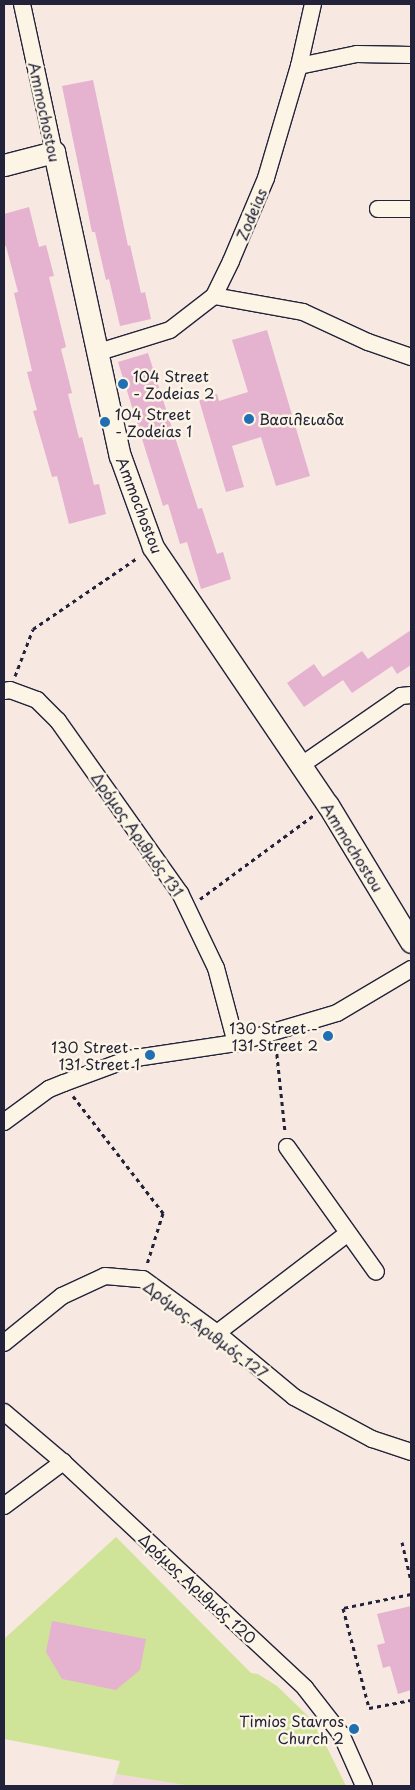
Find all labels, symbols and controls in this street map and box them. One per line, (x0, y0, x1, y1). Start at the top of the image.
street label: Ammochostou (26, 60, 64, 164)
street label: Zodeias (232, 185, 270, 243)
place label: 104 Street - Zodeias 2 (133, 366, 215, 401)
marker: 104 Street - Zodeias 2 (117, 378, 129, 390)
place label: 104 Street - Zodeias 1 (115, 404, 193, 439)
place label: Βασιλειαδα (259, 410, 344, 428)
marker: Βασιλειαδα (243, 413, 255, 425)
marker: 104 Street - Zodeias 1 (99, 416, 111, 428)
street label: Ammochostou (113, 454, 167, 556)
street label: Δρόμος Αριθμός 131 (88, 768, 188, 900)
street label: Ammochostou (318, 799, 388, 895)
place label: 130 Street - 131 Street 2 (229, 1018, 318, 1053)
marker: 130 Street - 131 Street 2 (322, 1030, 334, 1042)
place label: 130 Street - 131 Street 1 (51, 1037, 140, 1072)
marker: 130 Street - 131 Street 1 (144, 1049, 156, 1061)
street label: Δρόμος Αριθμός 127 (140, 1276, 272, 1382)
street label: Δρόμος Αριθμός 120 (135, 1529, 261, 1647)
place label: Timios Stavros Church 2 (239, 1711, 344, 1746)
marker: Timios Stavros Church 2 (348, 1723, 360, 1735)

